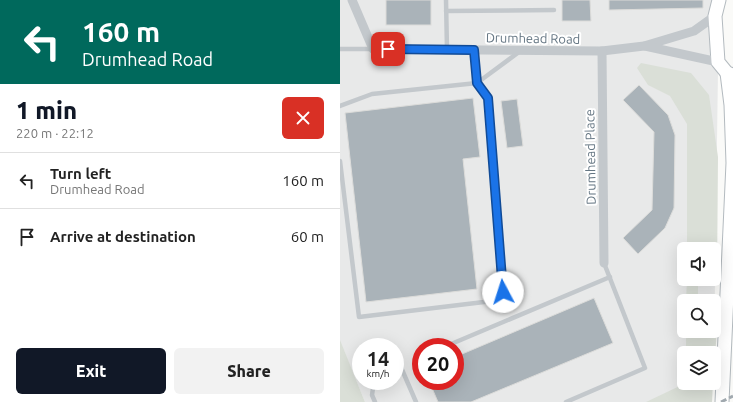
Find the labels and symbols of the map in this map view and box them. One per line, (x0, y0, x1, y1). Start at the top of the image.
street label: Drumhead Road (486, 30, 580, 46)
pin (371, 32, 405, 66)
street label: Drumhead Place (582, 109, 598, 205)
position arrow (482, 271, 524, 313)
speed limit sign: 20 (412, 338, 464, 390)

